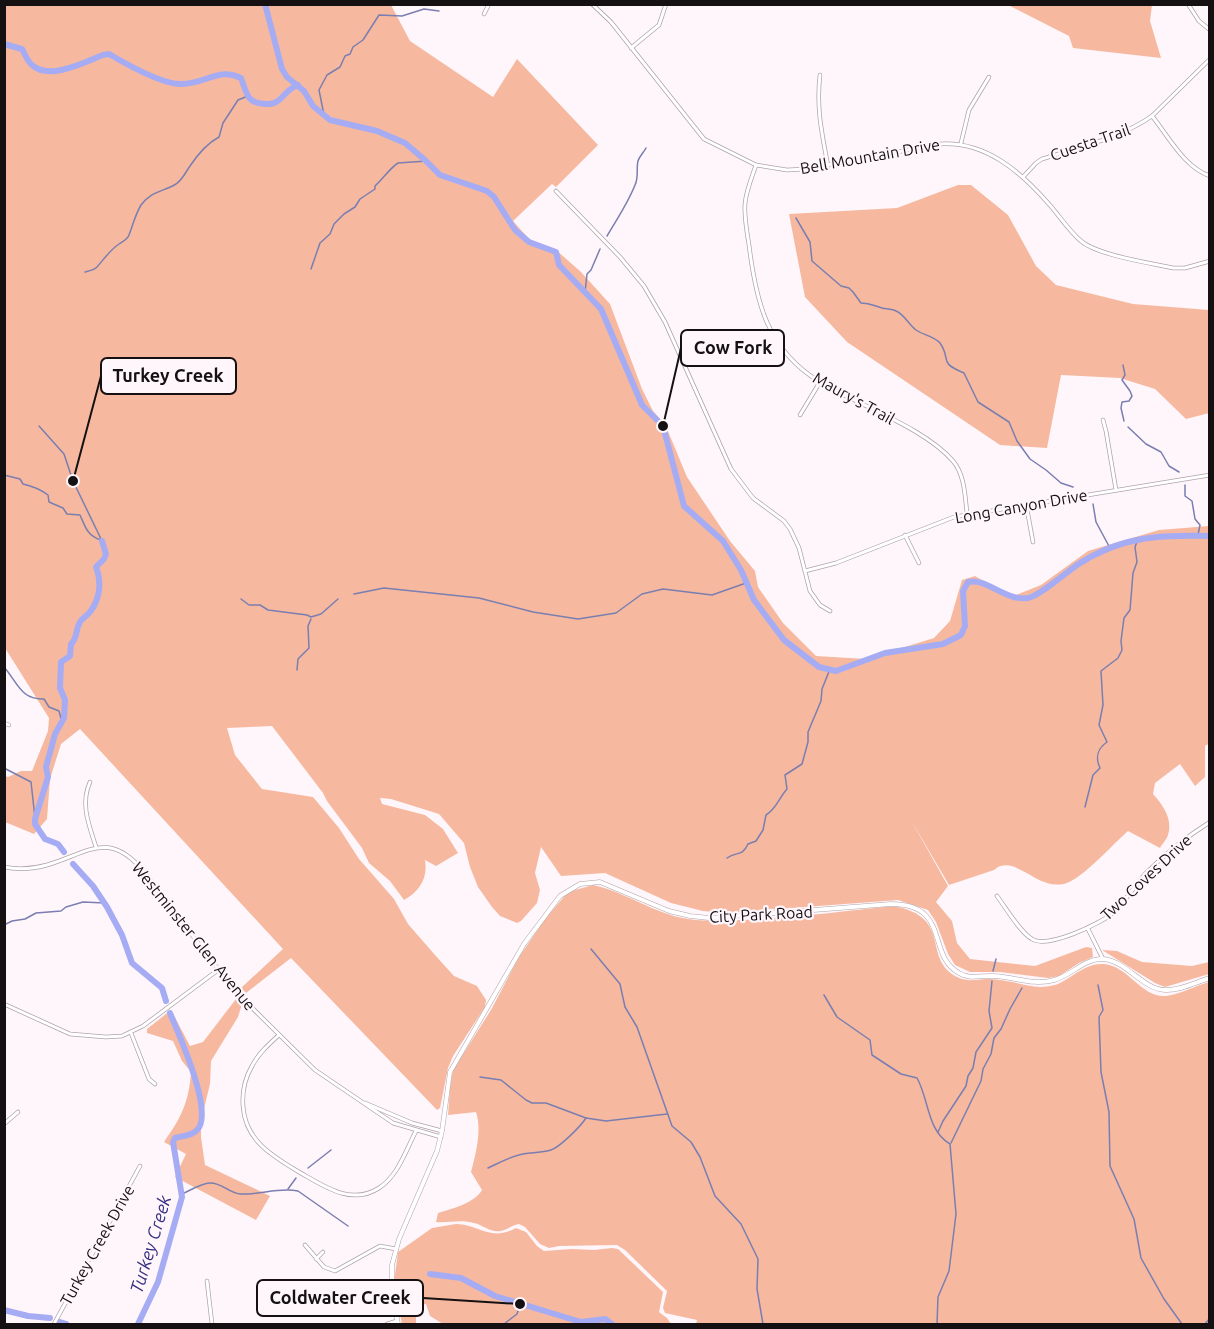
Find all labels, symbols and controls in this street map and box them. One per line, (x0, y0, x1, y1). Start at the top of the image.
street label: Cuesta Trail (1048, 120, 1132, 164)
street label: Bell Mountain Drive (799, 135, 941, 177)
callout: Cow Fork (681, 330, 784, 366)
text: Cow Fork (694, 337, 772, 357)
callout: Turkey Creek (101, 358, 236, 394)
text: Turkey Creek (113, 365, 224, 385)
street label: Maury's Trail (810, 368, 898, 428)
street label: Long Canyon Drive (953, 485, 1089, 527)
street label: Two Coves Drive (1097, 830, 1195, 924)
street label: Westminster Glen Avenue (129, 858, 259, 1014)
street label: City Park Road (709, 902, 813, 926)
street label: Turkey Creek Drive (56, 1182, 138, 1308)
water label: Turkey Creek (126, 1192, 175, 1295)
callout: Coldwater Creek (257, 1280, 423, 1316)
text: Coldwater Creek (269, 1287, 411, 1307)

